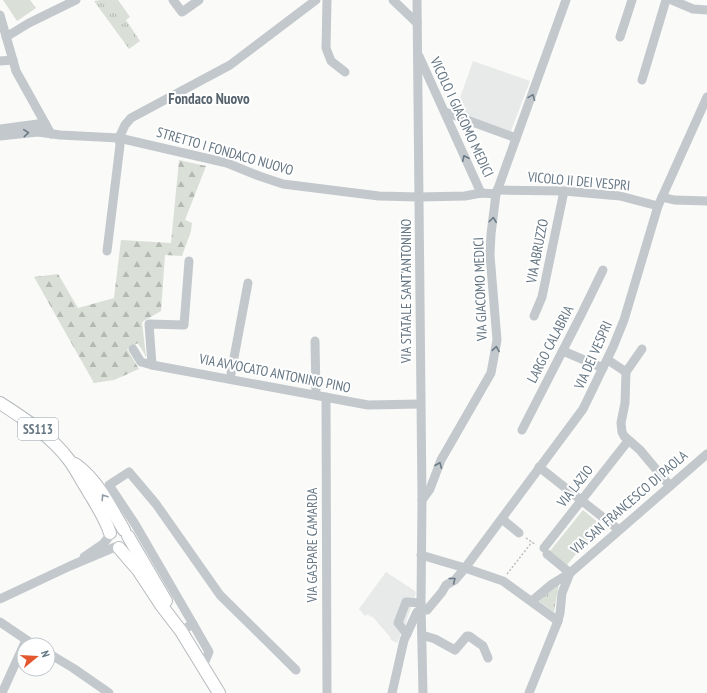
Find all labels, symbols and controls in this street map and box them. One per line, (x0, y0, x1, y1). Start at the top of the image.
street label: VICOLO I GIACOMO MEDICI (426, 53, 498, 180)
district label: Fondaco Nuovo (168, 89, 250, 108)
one-way arrow (527, 93, 535, 100)
street label: STRETTO I FONDACO NUOVO (155, 123, 296, 179)
one-way arrow (23, 129, 29, 138)
one-way arrow (462, 154, 470, 162)
street label: VICOLO II DEI VESPRI (526, 167, 631, 194)
one-way arrow (488, 217, 497, 223)
street label: VIA ABRUZZO (522, 217, 552, 286)
street label: VIA STATALE SANT'ANTONINO (397, 219, 415, 364)
street label: VIA GIACOMO MEDICI (469, 237, 491, 342)
street label: LARGO CALABRIA (523, 302, 577, 386)
street label: VIA DEI VESPRI (570, 318, 616, 393)
one-way arrow (491, 346, 499, 353)
street label: VIA AVVOCATO ANTONINO PINO (197, 349, 353, 397)
road number: SS113 (18, 418, 58, 440)
street label: VIA SAN FRANCESCO DI PAOLA (566, 446, 691, 558)
street label: VIA LAZIO (552, 461, 597, 511)
one-way arrow (435, 462, 443, 469)
street label: VIA GASPARE CAMARDA (303, 487, 321, 603)
one-way arrow (102, 494, 109, 501)
one-way arrow (449, 577, 456, 584)
north arrow (16, 637, 56, 677)
text: N (38, 649, 53, 659)

